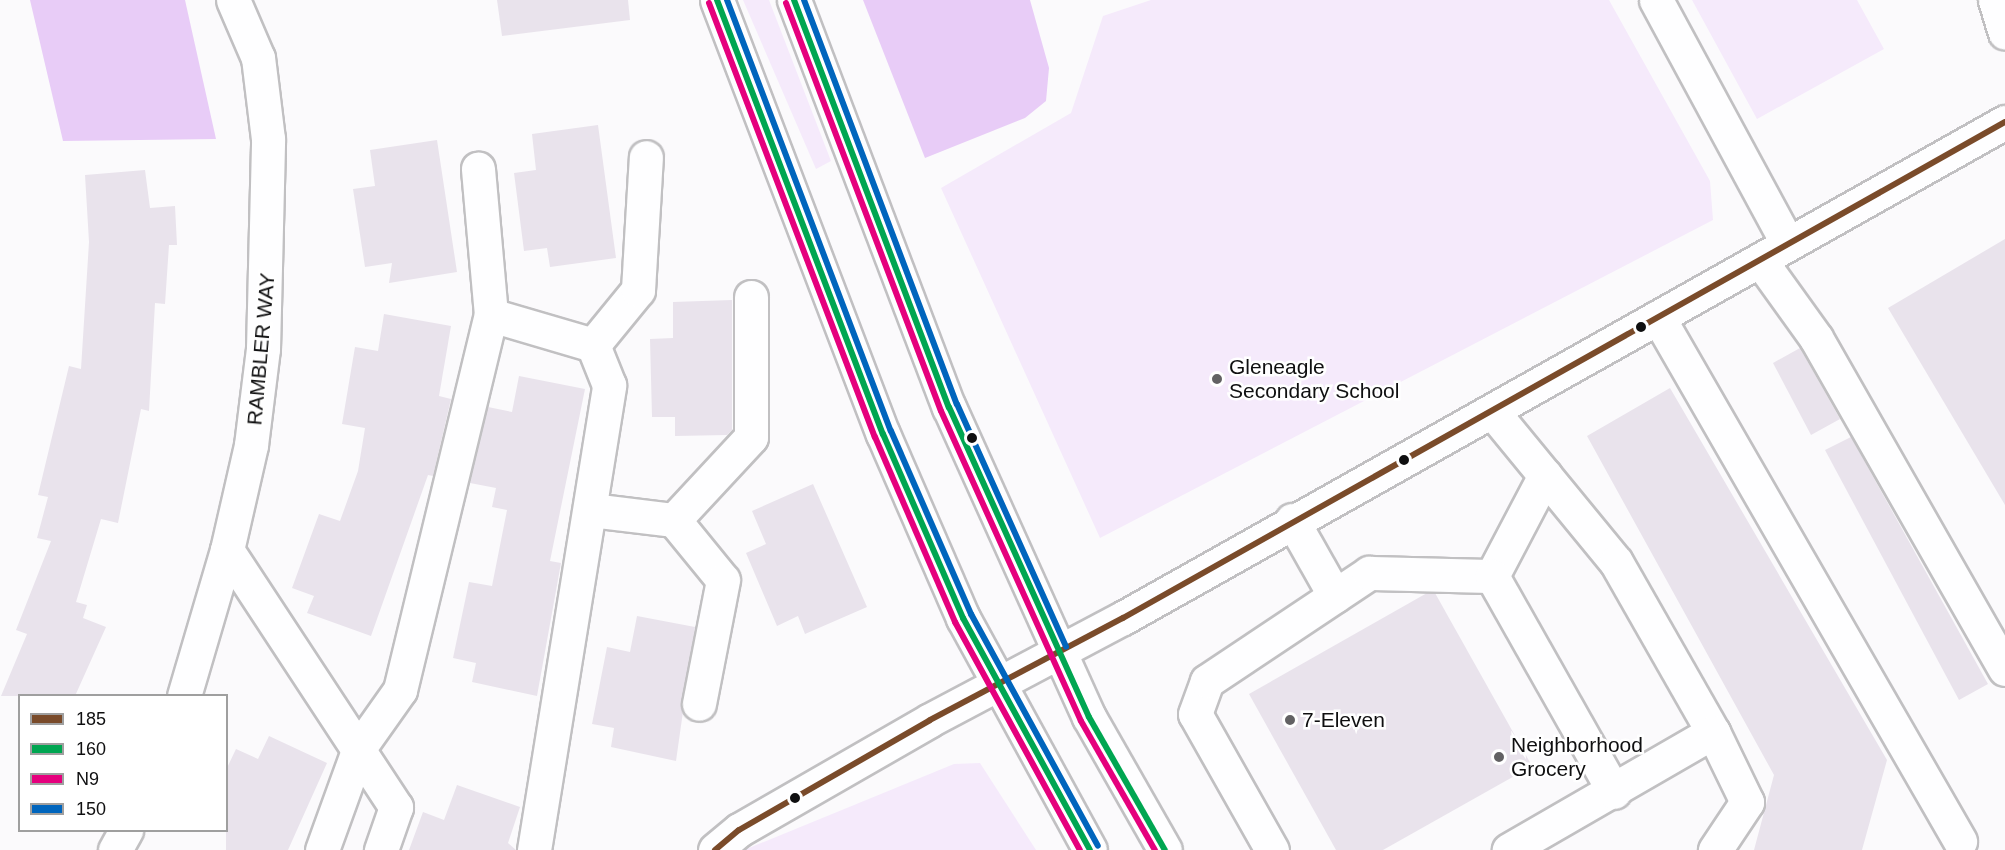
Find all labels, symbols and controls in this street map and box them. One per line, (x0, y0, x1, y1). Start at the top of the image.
street label: RAMBLER WAY (242, 272, 280, 426)
unlabelled marker (1635, 321, 1647, 333)
place label: Gleneagle Secondary School (1229, 354, 1399, 404)
marker: Gleneagle Secondary School (1210, 372, 1224, 386)
unlabelled marker (966, 432, 978, 444)
unlabelled marker (1398, 454, 1410, 466)
legend (18, 694, 228, 832)
place label: 7-Eleven (1302, 707, 1385, 733)
text: 185 (76, 709, 106, 729)
marker: 7-Eleven (1283, 713, 1297, 727)
place label: Neighborhood Grocery (1511, 732, 1643, 782)
text: 160 (76, 739, 106, 759)
marker: Neighborhood Grocery (1492, 750, 1506, 764)
text: N9 (76, 769, 99, 789)
unlabelled marker (789, 792, 801, 804)
text: 150 (76, 799, 106, 819)

